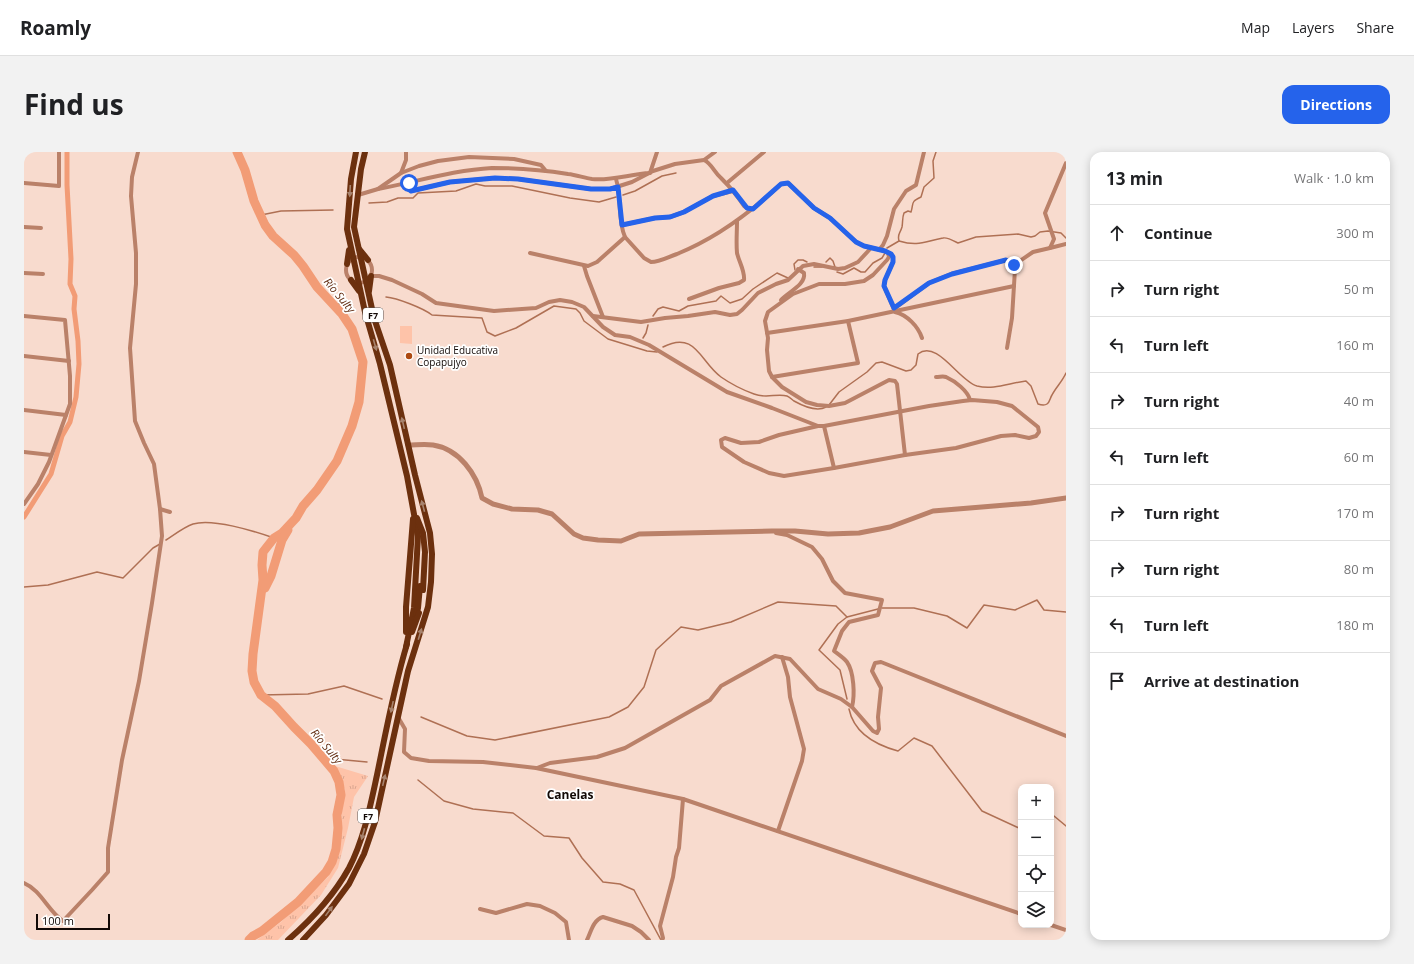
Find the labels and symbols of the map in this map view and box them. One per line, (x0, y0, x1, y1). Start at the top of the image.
route start (400, 174, 418, 192)
one-way arrow (347, 185, 354, 197)
route end (1005, 256, 1023, 274)
water label: Río Sulty (321, 274, 360, 316)
road number: F7 (363, 308, 383, 322)
one-way arrow (372, 339, 378, 351)
place label: Unidad Educativa Copapujyo (417, 343, 498, 369)
marker: Unidad Educativa Copapujyo (404, 351, 414, 361)
one-way arrow (400, 417, 406, 429)
one-way arrow (420, 500, 426, 512)
one-way arrow (417, 627, 423, 639)
one-way arrow (388, 701, 394, 713)
water label: Río Sulty (308, 725, 347, 767)
one-way arrow (382, 774, 388, 786)
district label: Canelas (547, 786, 593, 803)
road number: F7 (358, 809, 378, 823)
one-way arrow (360, 828, 366, 840)
one-way arrow (325, 906, 333, 916)
scale bar (36, 912, 110, 931)

